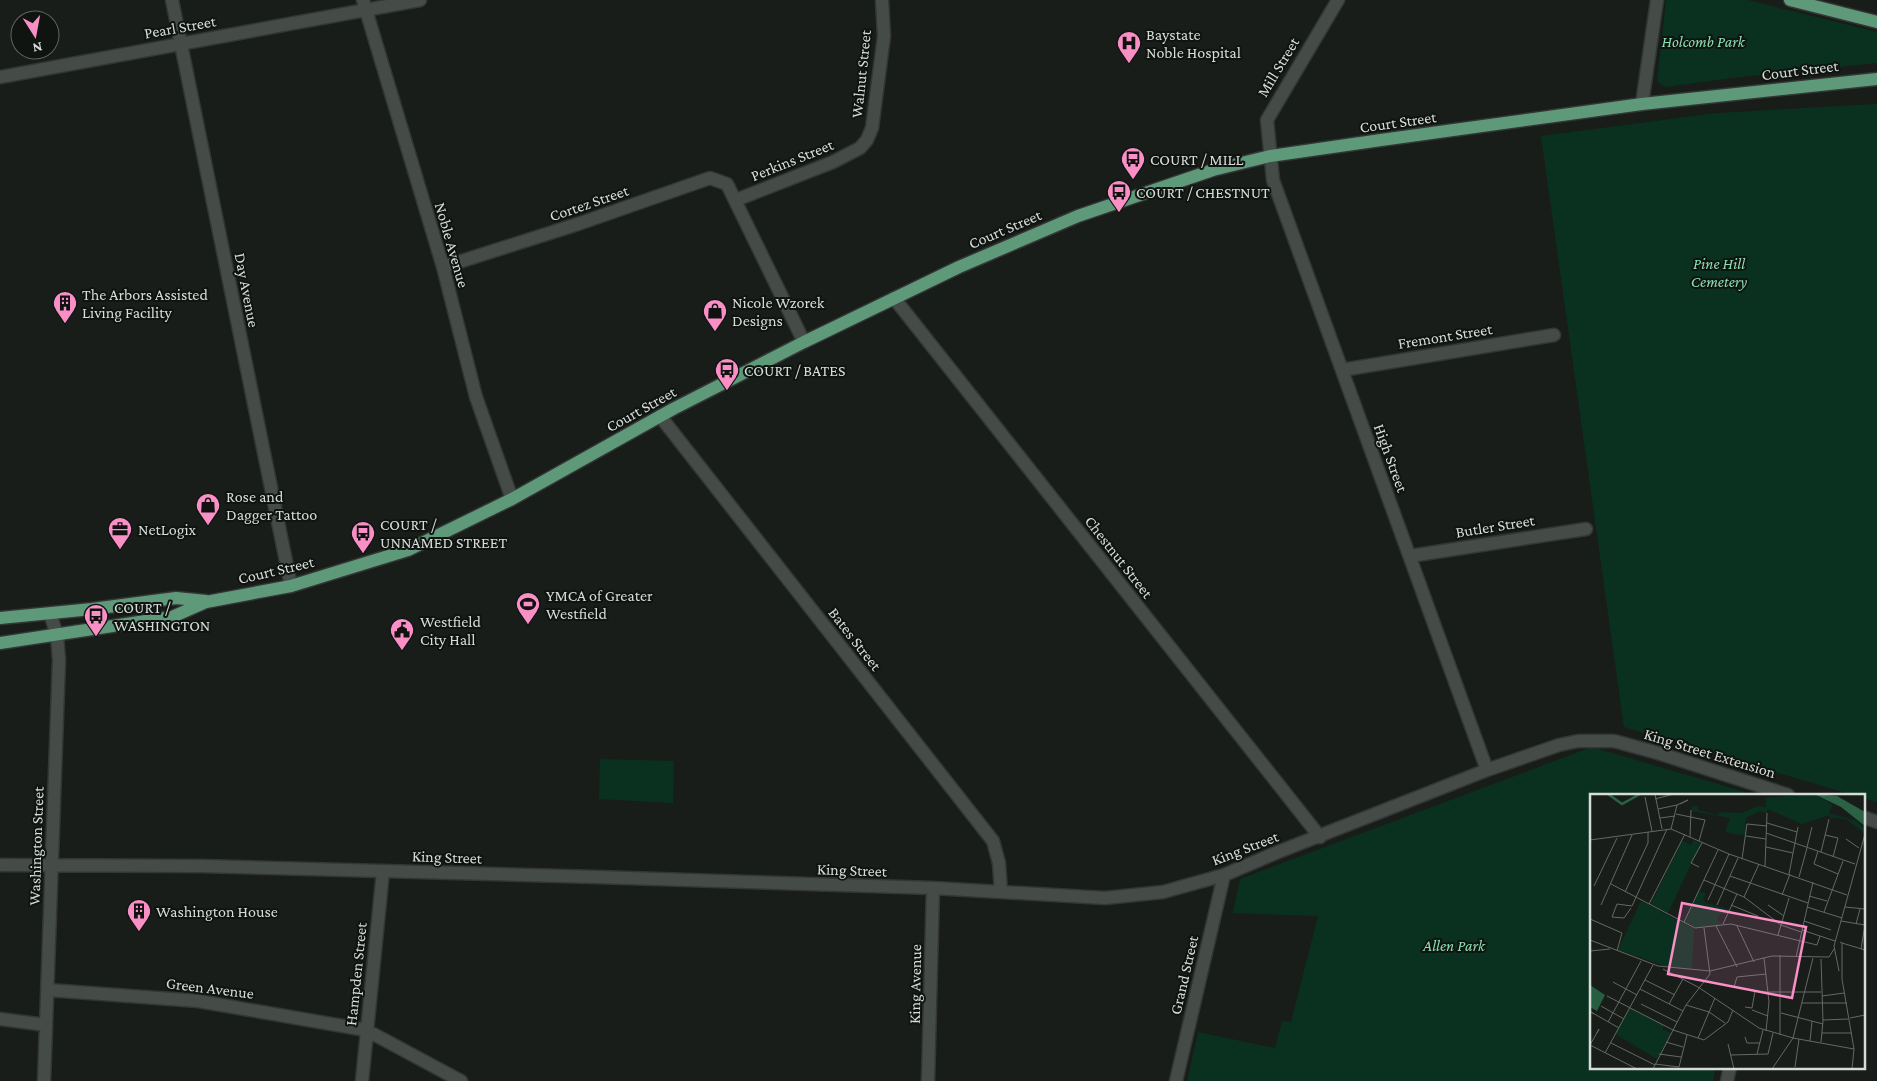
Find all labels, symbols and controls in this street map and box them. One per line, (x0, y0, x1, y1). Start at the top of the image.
north arrow (10, 10, 60, 60)
street label: Pearl Street (143, 12, 218, 42)
place label: Baystate Noble Hospital (1146, 26, 1241, 62)
street label: Walnut Street (848, 28, 874, 119)
hospital icon: Baystate Noble Hospital (1116, 30, 1142, 64)
park label: Holcomb Park (1661, 33, 1746, 50)
street label: Mill Street (1254, 34, 1303, 100)
text: N (31, 39, 44, 57)
street label: Court Street (1761, 57, 1840, 83)
street label: Court Street (1359, 108, 1438, 136)
street label: Perkins Street (748, 135, 836, 184)
bus stop icon: COURT / MILL (1120, 146, 1146, 180)
place label: COURT / MILL (1150, 151, 1243, 168)
bus stop icon: COURT / CHESTNUT (1106, 179, 1132, 213)
street label: Cortez Street (547, 181, 631, 224)
place label: COURT / CHESTNUT (1136, 184, 1270, 201)
street label: Noble Avenue (432, 200, 472, 290)
street label: Court Street (966, 206, 1045, 252)
street label: Day Avenue (230, 251, 263, 329)
park label: Pine Hill Cemetery (1691, 255, 1748, 291)
place label: The Arbors Assisted Living Facility (82, 286, 208, 322)
building icon: The Arbors Assisted Living Facility (52, 290, 78, 324)
place label: Nicole Wzorek Designs (732, 294, 825, 330)
shop icon: Nicole Wzorek Designs (702, 298, 728, 332)
street label: Fremont Street (1397, 320, 1494, 352)
bus stop icon: COURT / BATES (714, 357, 740, 391)
place label: COURT / BATES (744, 362, 845, 379)
street label: Court Street (603, 382, 680, 435)
street label: High Street (1370, 421, 1411, 496)
place label: Rose and Dagger Tattoo (226, 488, 317, 524)
shop icon: Rose and Dagger Tattoo (195, 492, 221, 526)
street label: Butler Street (1454, 511, 1537, 541)
street label: Chestnut Street (1082, 513, 1157, 602)
office icon: NetLogix (107, 516, 133, 550)
place label: COURT / UNNAMED STREET (380, 516, 507, 551)
bus stop icon: COURT / UNNAMED STREET (350, 520, 376, 554)
place label: NetLogix (138, 521, 197, 539)
street label: Court Street (236, 553, 316, 587)
place label: YMCA of Greater Westfield (546, 587, 653, 622)
sports icon: YMCA of Greater Westfield (515, 591, 541, 625)
place label: COURT / WASHINGTON (114, 599, 210, 634)
bus stop icon: COURT / WASHINGTON (83, 603, 109, 637)
street label: Bates Street (825, 604, 885, 674)
place label: Westfield City Hall (420, 613, 481, 649)
public building icon: Westfield City Hall (389, 617, 415, 651)
street label: King Street Extension (1642, 725, 1778, 782)
street label: Washington Street (25, 786, 48, 906)
inset map (1590, 794, 1864, 1068)
street label: King Street (1209, 827, 1282, 869)
street label: King Street (412, 847, 483, 868)
street label: King Street (817, 860, 888, 881)
building icon: Washington House (126, 898, 152, 932)
place label: Washington House (156, 903, 278, 921)
street label: Hampden Street (342, 921, 371, 1027)
street label: Grand Street (1167, 933, 1201, 1016)
park label: Allen Park (1422, 937, 1486, 954)
street label: King Avenue (906, 944, 925, 1024)
street label: Green Avenue (165, 974, 255, 1002)

